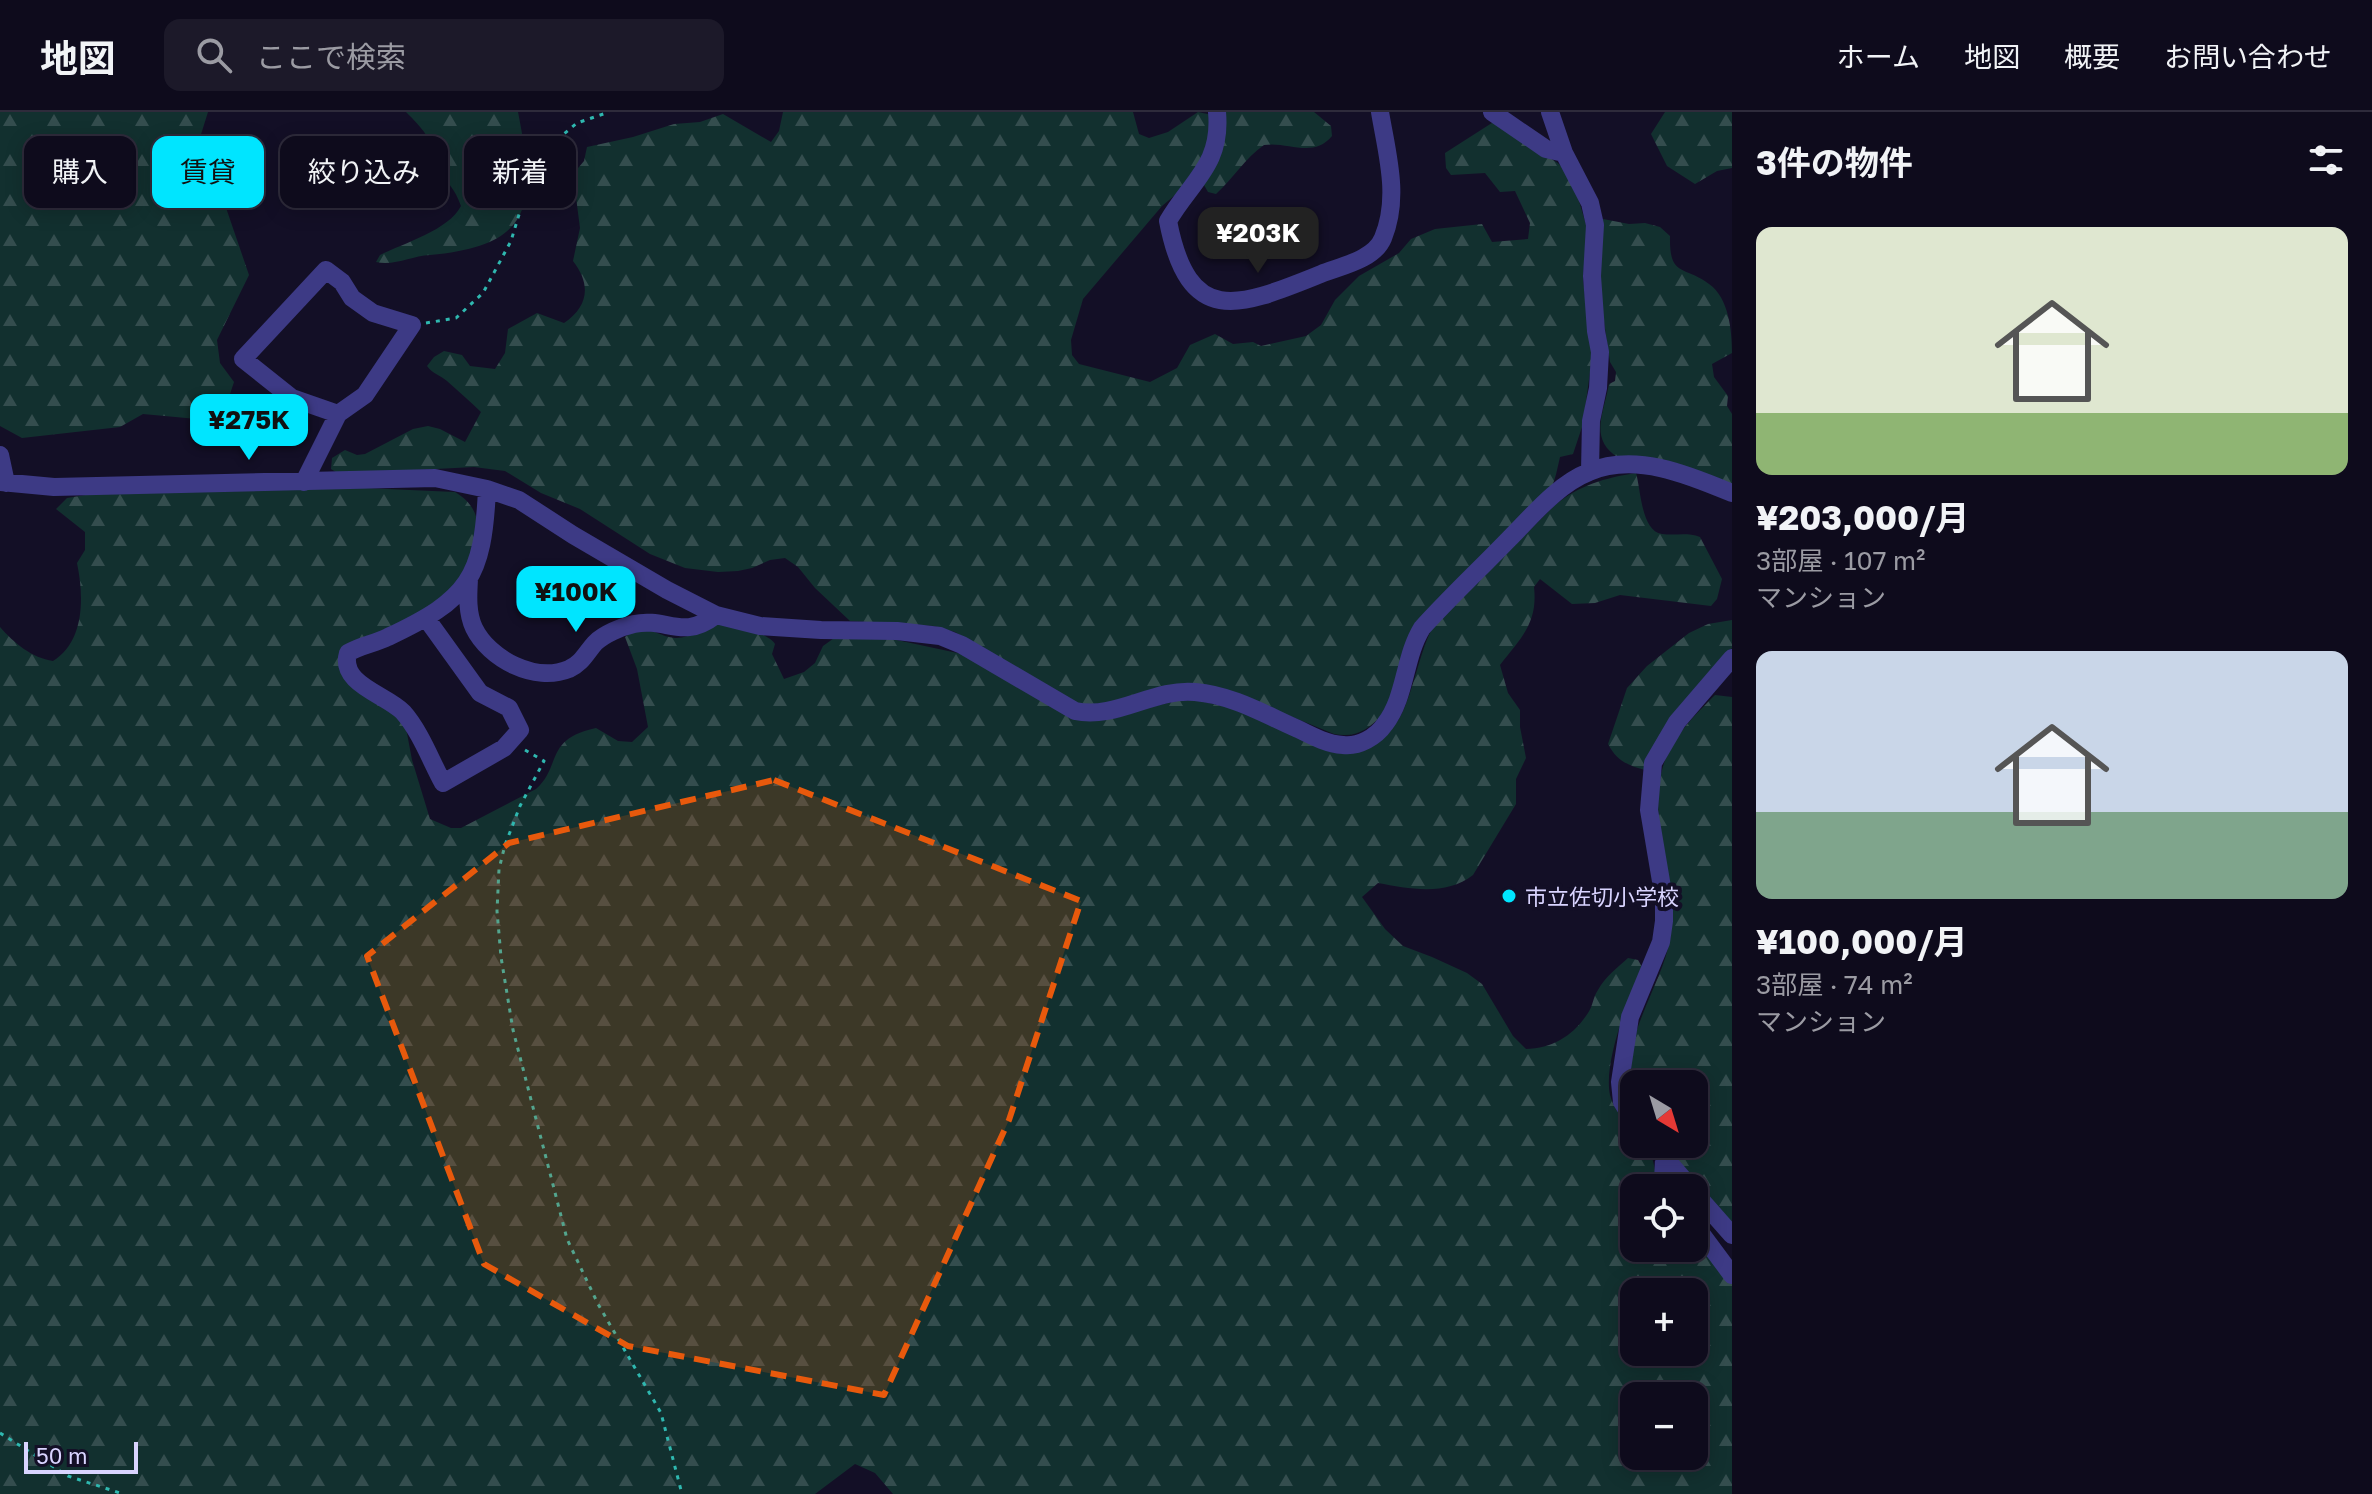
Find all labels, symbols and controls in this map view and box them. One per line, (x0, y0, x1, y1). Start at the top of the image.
search box (164, 19, 724, 91)
icon: search (192, 33, 236, 77)
text: 地図 (40, 35, 116, 80)
text: ここで検索 (256, 39, 406, 75)
text: ホーム (1837, 40, 1920, 73)
text: 地図 (1964, 40, 2020, 73)
text: 概要 (2064, 40, 2120, 73)
text: お問い合わせ (2164, 40, 2332, 73)
chip: 購入 (24, 136, 136, 208)
chip: 賃貸 (152, 136, 264, 208)
chip: 絞り込み (280, 136, 448, 208)
chip: 新着 (464, 136, 576, 208)
icon: filters (2304, 138, 2348, 182)
text: 3件の物件 (1756, 142, 1913, 182)
pin: ¥203K (1202, 207, 1314, 275)
text: ¥203K (1216, 217, 1300, 248)
icon: home (1980, 279, 2124, 423)
pin: ¥275K (193, 394, 305, 462)
text: ¥275K (208, 404, 290, 435)
text: ¥203,000/月 (1756, 497, 1970, 537)
text: 3部屋 · 107 m² (1756, 545, 1925, 576)
pin: ¥100K (520, 566, 632, 634)
text: ¥100K (534, 576, 618, 607)
text: マンション (1756, 582, 1886, 613)
icon: home (1980, 703, 2124, 847)
place label: 市立佐切小学校 (1525, 883, 1679, 910)
marker: 市立佐切小学校 (1500, 887, 1518, 905)
text: ¥100,000/月 (1756, 921, 1968, 961)
text: 3部屋 · 74 m² (1756, 969, 1913, 1000)
text: マンション (1756, 1006, 1886, 1037)
north arrow (1620, 1070, 1708, 1158)
map controls (1620, 1070, 1708, 1470)
button: locate (1620, 1174, 1708, 1262)
button: + (1620, 1278, 1708, 1366)
button: − (1620, 1382, 1708, 1470)
scale bar (24, 1438, 138, 1474)
text: 50 m (36, 1442, 87, 1469)

